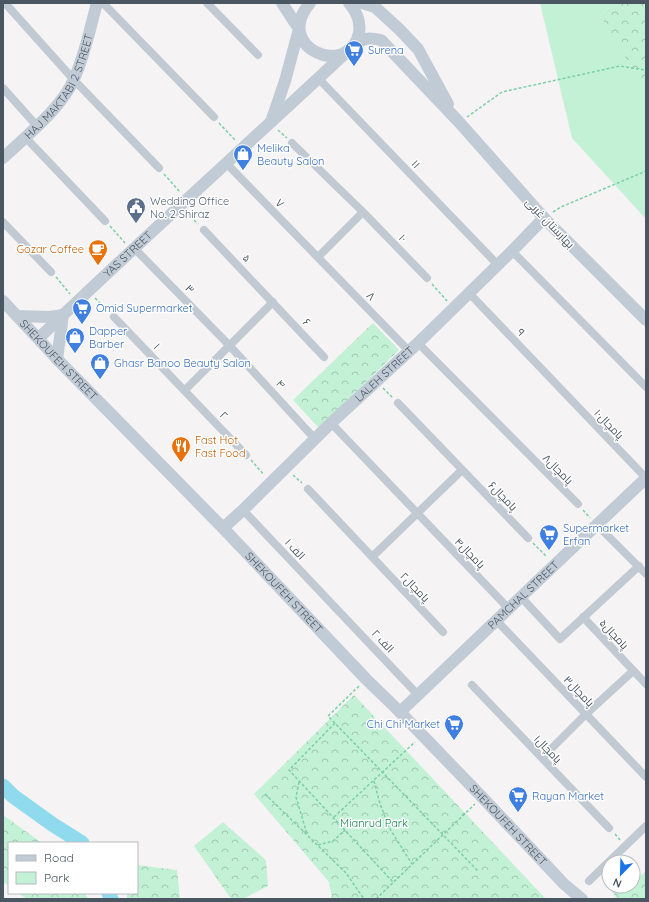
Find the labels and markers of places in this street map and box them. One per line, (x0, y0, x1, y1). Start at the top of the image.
supermarket icon: Surena (343, 39, 365, 67)
place label: Surena (368, 43, 404, 57)
place label: Melika Beauty Salon (257, 141, 324, 168)
shop icon: Melika Beauty Salon (232, 143, 254, 171)
place label: Wedding Office No. 2 Shiraz (150, 194, 229, 221)
public building icon: Wedding Office No. 2 Shiraz (125, 196, 147, 224)
cafe icon: Gozar Coffee (87, 238, 109, 266)
place label: Gozar Coffee (16, 242, 84, 256)
supermarket icon: Omid Supermarket (71, 297, 93, 325)
place label: Omid Supermarket (96, 301, 193, 315)
place label: Dapper Barber (89, 324, 128, 351)
shop icon: Dapper Barber (64, 326, 86, 354)
shop icon: Ghasr Banoo Beauty Salon (89, 352, 111, 380)
place label: Ghasr Banoo Beauty Salon (114, 356, 251, 370)
place label: Fast Hot Fast Food (195, 433, 246, 460)
restaurant icon: Fast Hot Fast Food (170, 435, 192, 463)
place label: Supermarket Erfan (563, 521, 629, 548)
supermarket icon: Supermarket Erfan (538, 523, 560, 551)
supermarket icon: Chi Chi Market (443, 713, 465, 741)
place label: Chi Chi Market (367, 717, 440, 731)
supermarket icon: Rayan Market (507, 785, 529, 813)
place label: Rayan Market (532, 789, 604, 803)

